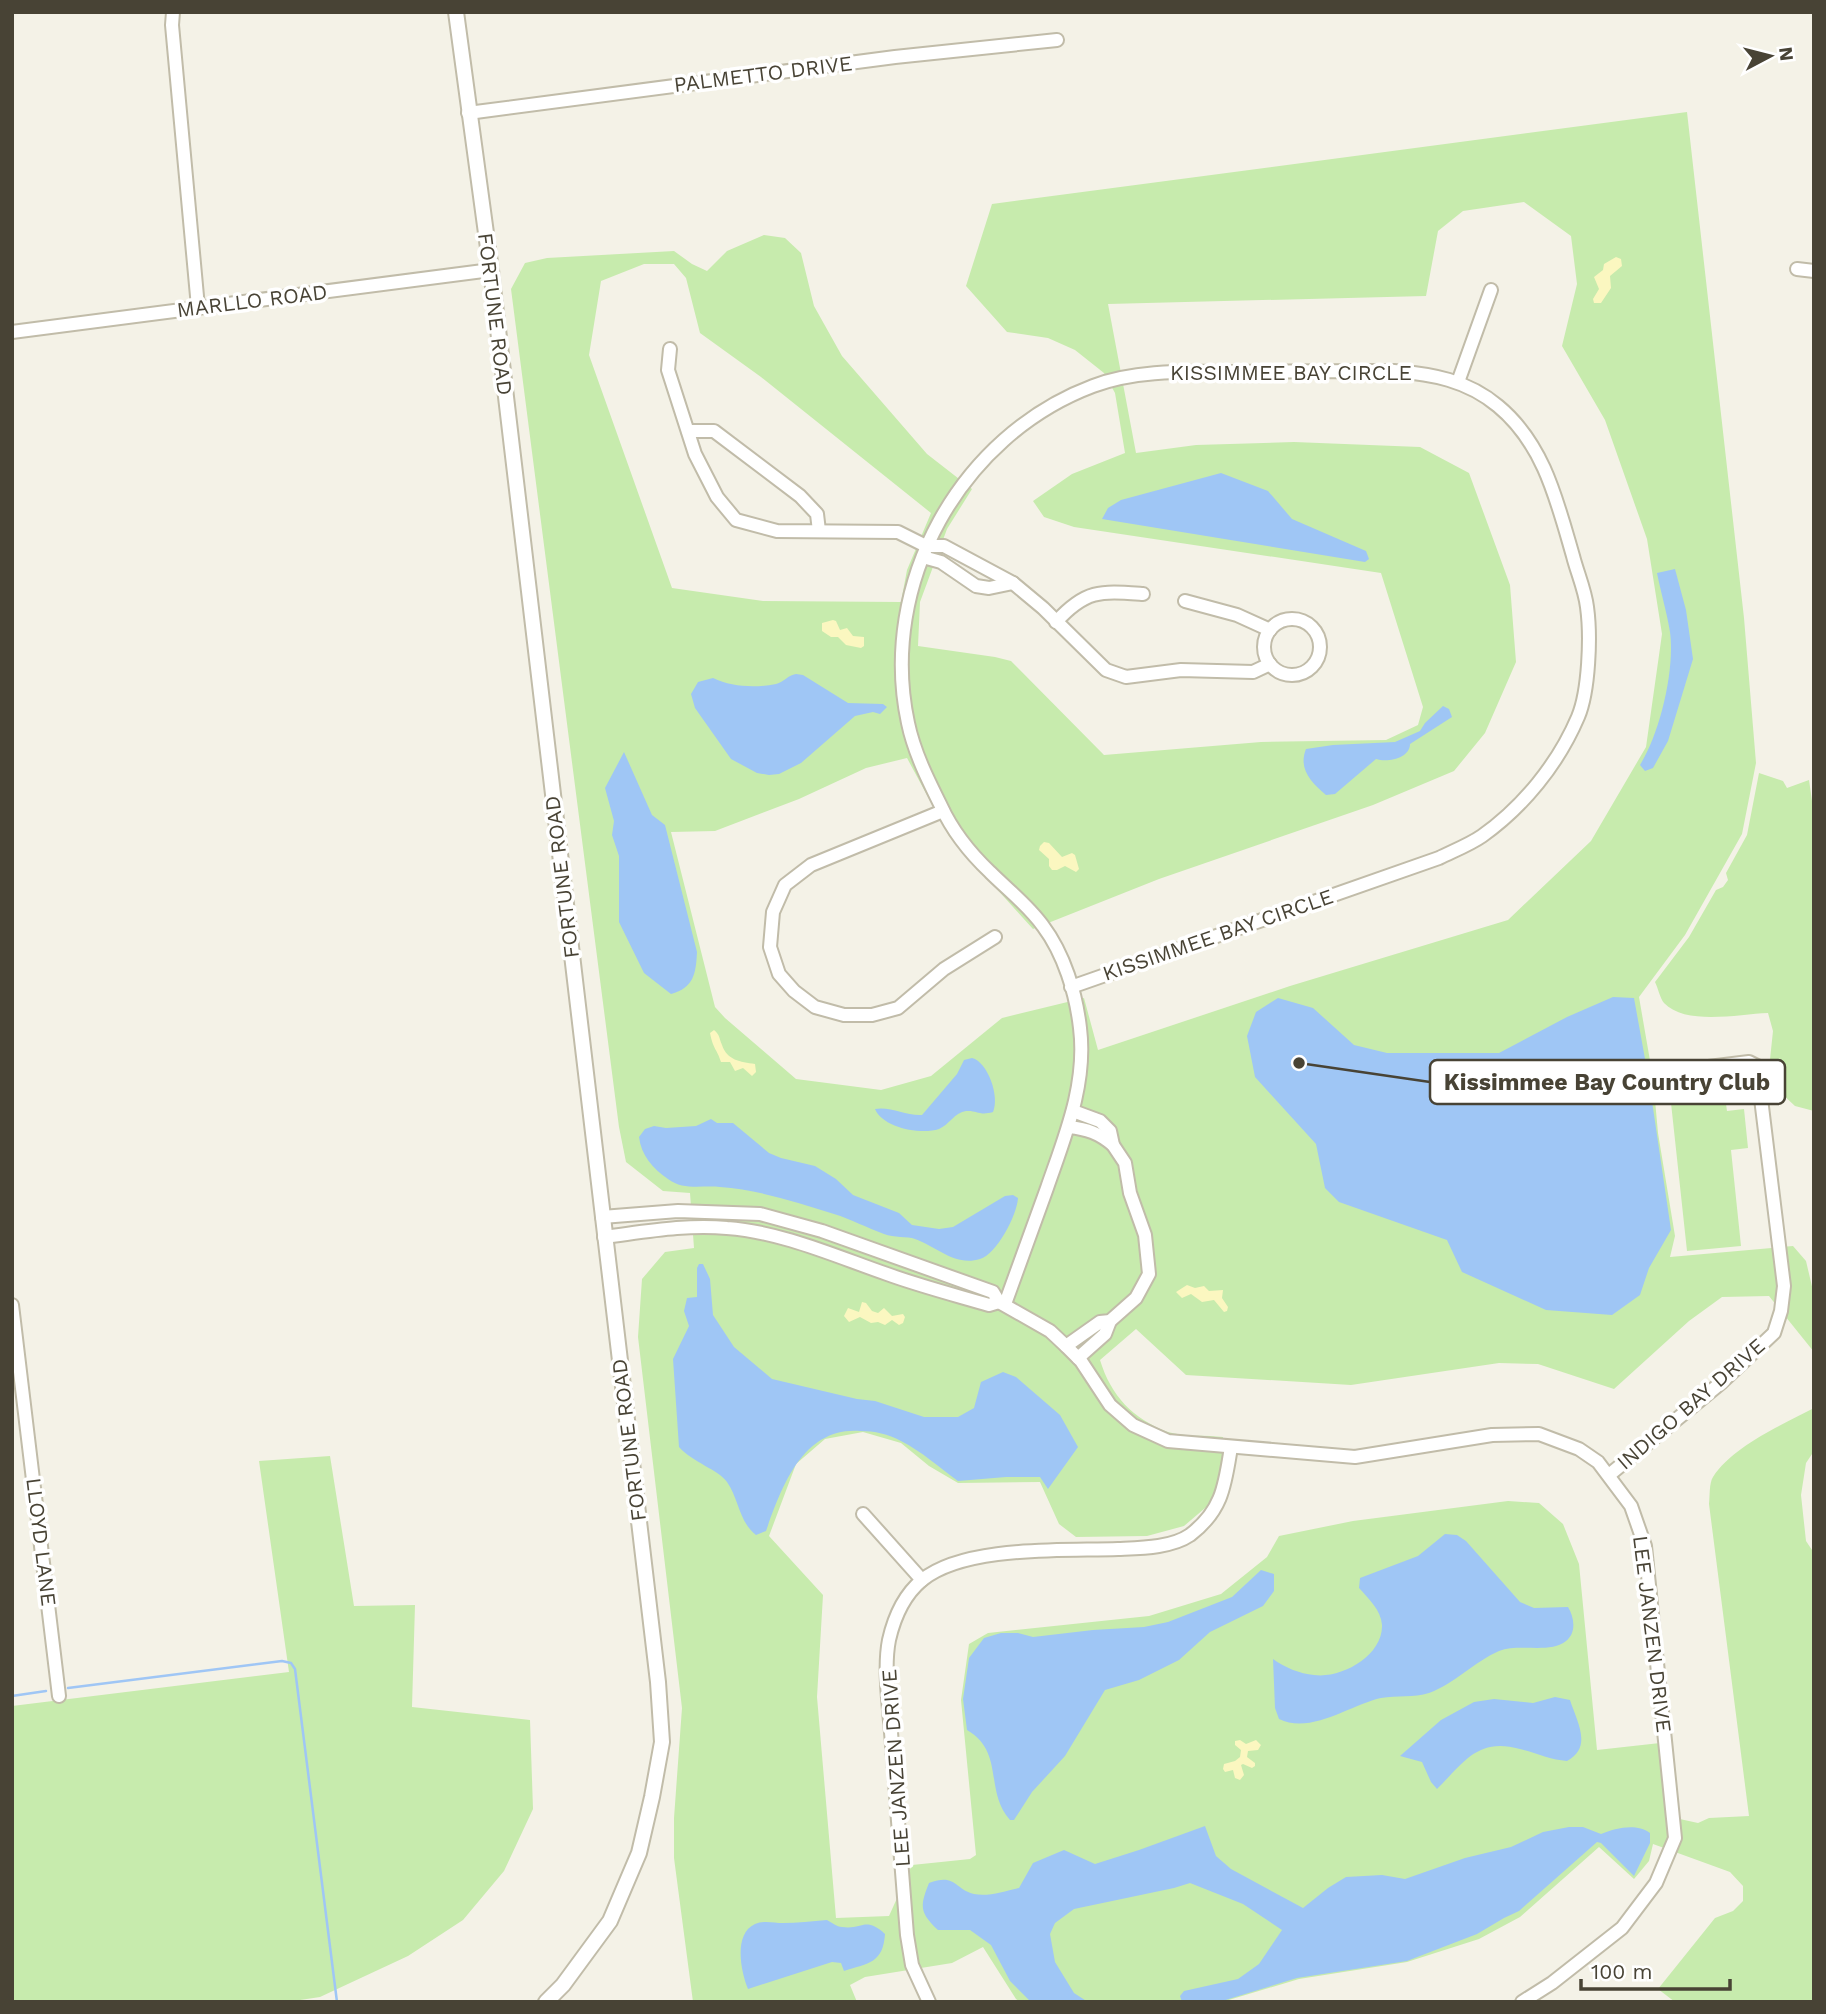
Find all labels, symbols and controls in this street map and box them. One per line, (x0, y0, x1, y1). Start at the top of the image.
north arrow (1735, 21, 1805, 91)
text: N (1774, 46, 1799, 62)
street label: PALMETTO DRIVE (672, 50, 854, 97)
street label: FORTUNE ROAD (473, 231, 518, 397)
street label: MARLLO ROAD (175, 279, 329, 322)
street label: KISSIMMEE BAY CIRCLE (1170, 360, 1412, 385)
street label: FORTUNE ROAD (539, 794, 584, 960)
street label: KISSIMMEE BAY CIRCLE (1099, 883, 1336, 986)
callout: Kissimmee Bay Country Club (1430, 1060, 1785, 1104)
text: Kissimmee Bay Country Club (1444, 1069, 1770, 1096)
street label: INDIGO BAY DRIVE (1612, 1333, 1770, 1475)
street label: FORTUNE ROAD (606, 1357, 651, 1523)
street label: LLOYD LANE (21, 1476, 62, 1608)
street label: LEE JANZEN DRIVE (1628, 1534, 1677, 1734)
street label: LEE JANZEN DRIVE (876, 1668, 915, 1868)
scale bar (1581, 1948, 1730, 1992)
text: 100 m (1591, 1959, 1653, 1984)

